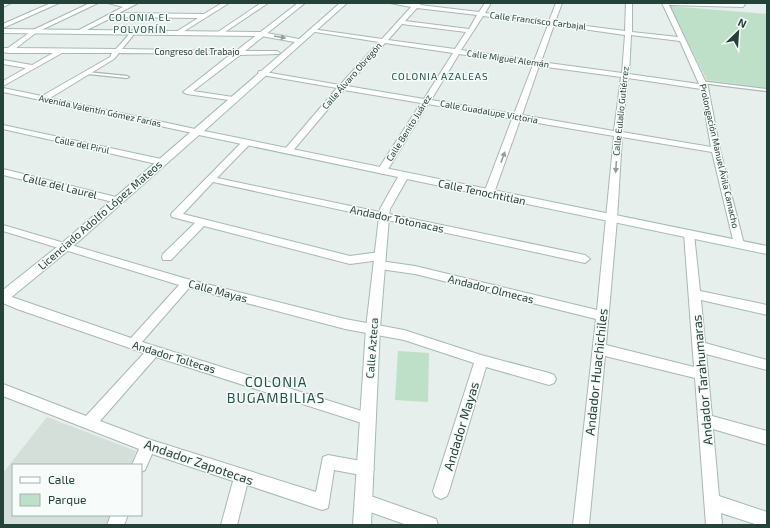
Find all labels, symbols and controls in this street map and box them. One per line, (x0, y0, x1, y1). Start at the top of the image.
street label: Calle Francisco Carbajal (489, 9, 587, 32)
district label: COLONIA EL POLVORÍN (109, 11, 171, 35)
north arrow (718, 12, 758, 52)
text: N (736, 15, 749, 30)
one-way arrow (274, 34, 286, 40)
street label: Calle Álvaro Obregón (319, 39, 384, 111)
street label: Congreso del Trabajo (154, 46, 240, 57)
street label: Calle Miguel Alemán (466, 47, 550, 70)
street label: Calle Eulalio Gutiérrez (610, 65, 631, 156)
district label: COLONIA AZALEAS (391, 70, 489, 82)
street label: Prolongación Manuel Ávila Camacho (698, 82, 742, 229)
street label: Avenida Valentín Gómez Farías (38, 92, 163, 129)
street label: Calle Benito Juárez (384, 92, 434, 163)
street label: Calle Guadalupe Victoria (439, 97, 539, 126)
street label: Calle del Pirul (54, 133, 111, 156)
one-way arrow (500, 150, 506, 162)
street label: Licenciado Adolfo López Mateos (35, 157, 165, 272)
one-way arrow (612, 161, 619, 173)
street label: Calle del Laurel (22, 170, 99, 201)
street label: Calle Tenochtitlan (437, 176, 527, 207)
street label: Andador Totonacas (349, 202, 446, 235)
street label: Andador Olmecas (447, 272, 536, 306)
street label: Calle Mayas (187, 276, 249, 305)
street label: Andador Huachichiles (581, 308, 611, 436)
street label: Andador Tarahumaras (688, 314, 716, 446)
street label: Calle Azteca (363, 317, 380, 379)
street label: Andador Toltecas (131, 338, 218, 375)
district label: COLONIA BUGAMBILIAS (227, 373, 325, 406)
street label: Andador Mayas (440, 380, 482, 472)
street label: Andador Zapotecas (142, 436, 256, 488)
legend (12, 464, 142, 516)
text: Calle (48, 472, 75, 486)
text: Parque (48, 492, 86, 506)

